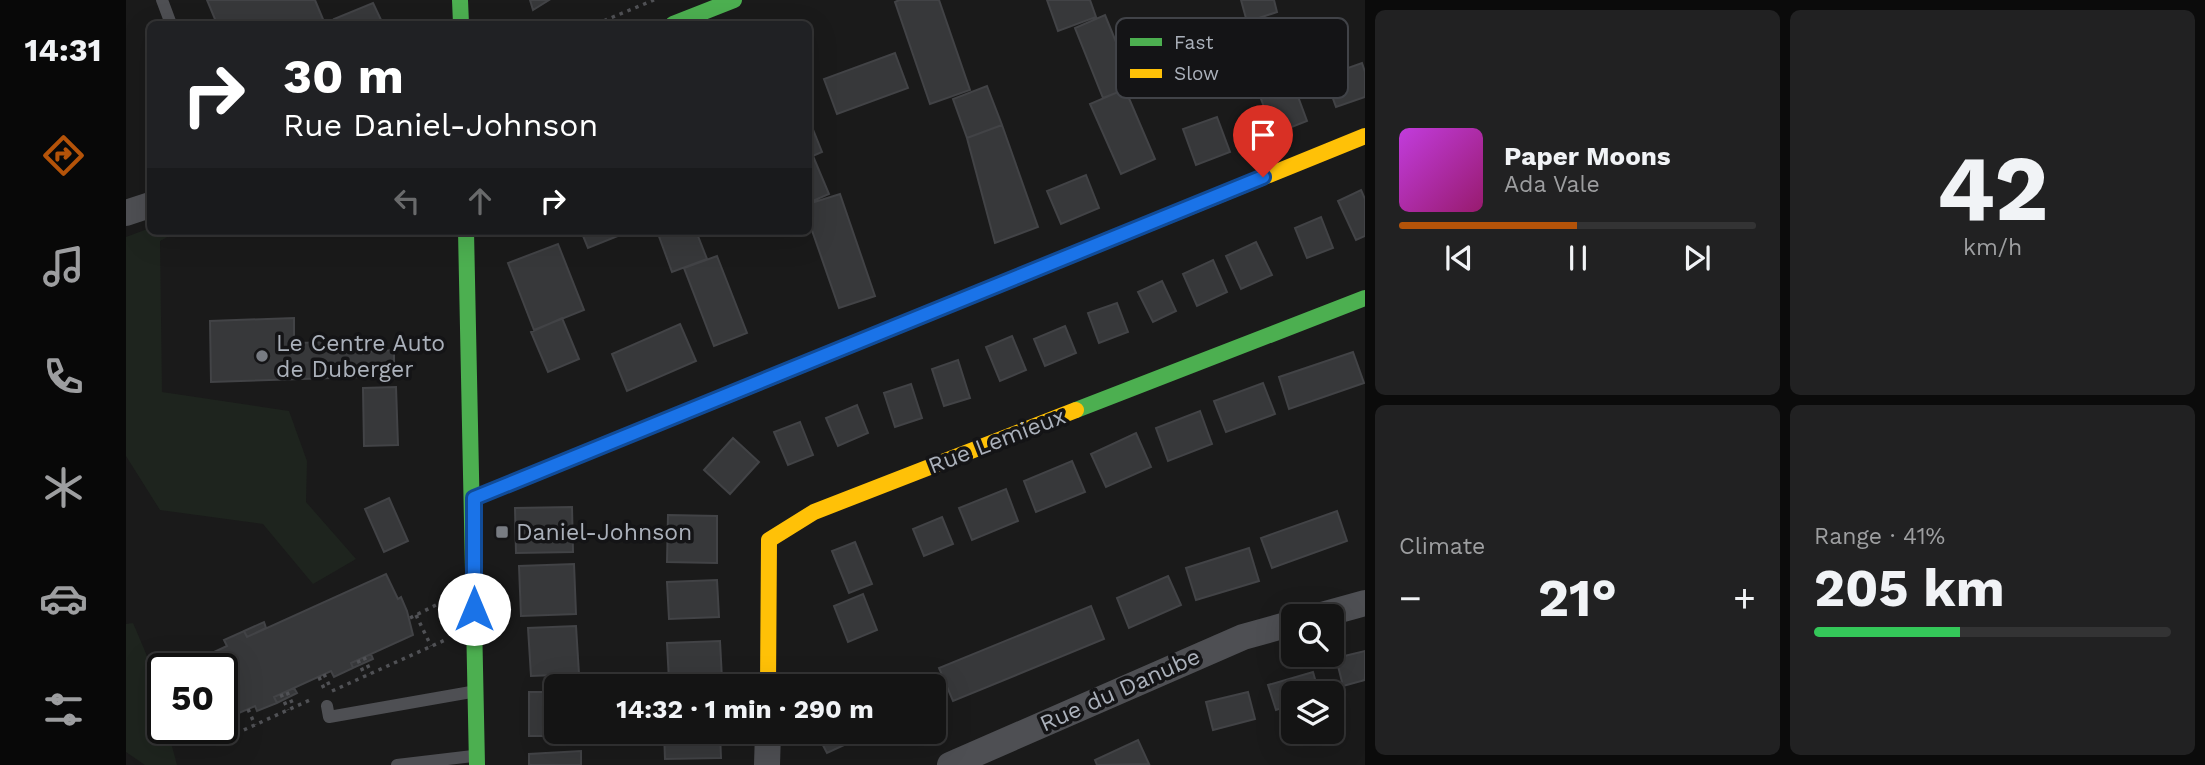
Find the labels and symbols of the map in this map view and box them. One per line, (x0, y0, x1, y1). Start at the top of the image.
legend (1116, 18, 1348, 98)
text: Fast (1174, 31, 1213, 54)
text: Slow (1174, 62, 1219, 85)
pin (1233, 105, 1293, 177)
place label: Le Centre Auto de Duberger (276, 330, 445, 383)
marker: Le Centre Auto de Duberger (254, 348, 270, 364)
street label: Rue Lemieux (925, 402, 1069, 480)
place label: Daniel-Johnson (516, 519, 692, 546)
marker: Daniel-Johnson (494, 524, 510, 540)
position arrow (437, 572, 511, 646)
street label: Rue du Danube (1036, 643, 1204, 737)
speed limit sign: 50 (147, 653, 238, 744)

